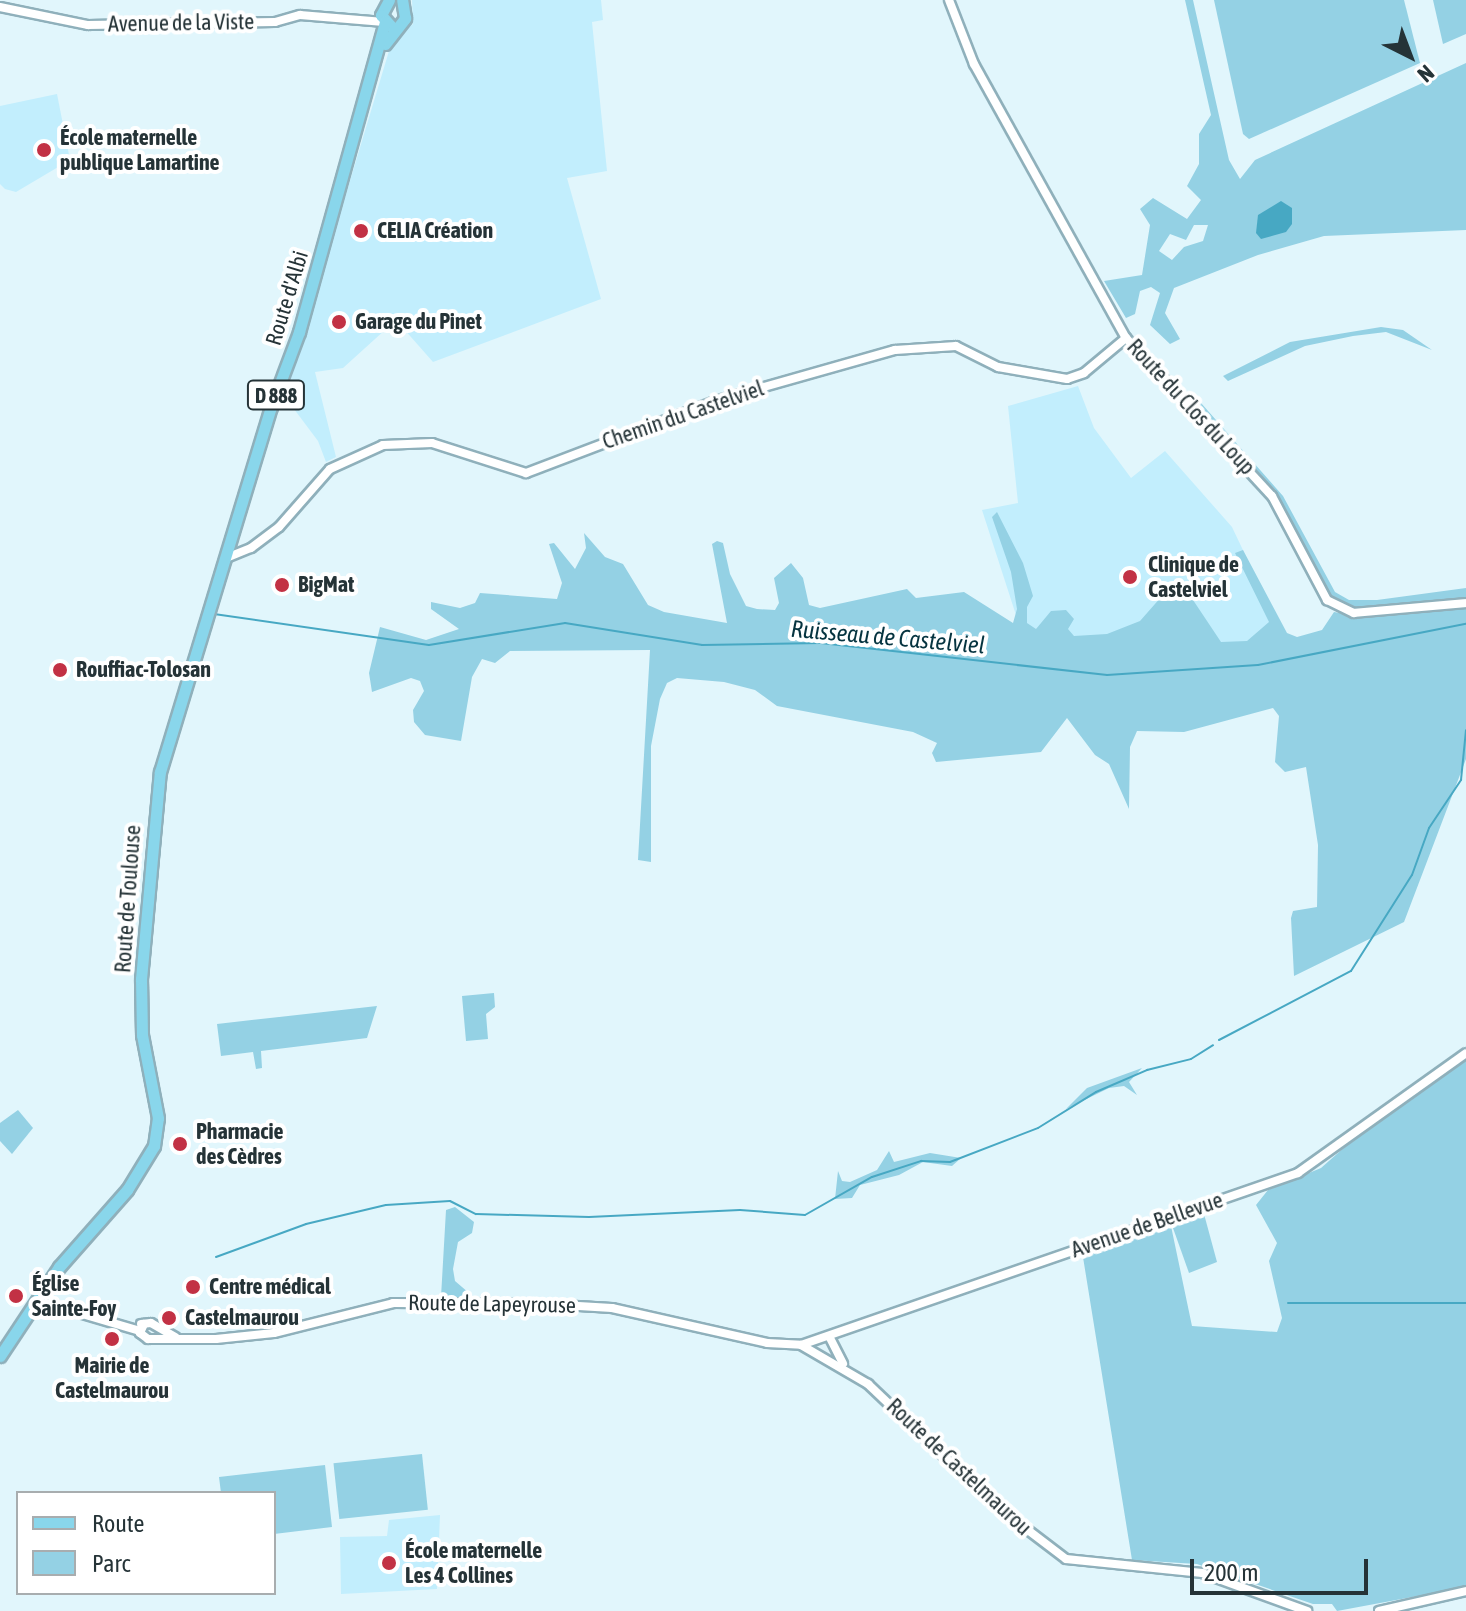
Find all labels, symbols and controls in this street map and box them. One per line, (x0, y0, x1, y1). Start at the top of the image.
street label: Avenue de la Viste (108, 9, 254, 37)
north arrow (1370, 16, 1450, 96)
text: N (1413, 60, 1440, 88)
place label: École maternelle publique Lamartine (60, 124, 220, 176)
marker: École maternelle publique Lamartine (35, 141, 53, 159)
place label: CELIA Création (377, 218, 493, 244)
marker: CELIA Création (352, 222, 370, 240)
street label: Route d'Albi (260, 248, 314, 348)
place label: Garage du Pinet (355, 309, 482, 335)
marker: Garage du Pinet (330, 313, 348, 331)
street label: Route du Clos du Loup (1121, 334, 1261, 480)
street label: Chemin du Castelviel (599, 375, 767, 455)
road number: D 888 (246, 379, 306, 411)
place label: Clinique de Castelviel (1148, 551, 1239, 602)
marker: Clinique de Castelviel (1119, 566, 1141, 588)
place label: BigMat (298, 572, 354, 598)
marker: BigMat (273, 576, 291, 594)
water label: Ruisseau de Castelviel (790, 614, 986, 660)
place label: Rouffiac-Tolosan (76, 657, 211, 683)
marker: Rouffiac-Tolosan (51, 661, 69, 679)
street label: Route de Toulouse (110, 824, 146, 974)
place label: Pharmacie des Cèdres (196, 1118, 283, 1170)
marker: Pharmacie des Cèdres (171, 1135, 189, 1153)
street label: Avenue de Bellevue (1068, 1187, 1226, 1263)
place label: Église Sainte-Foy (32, 1270, 116, 1322)
place label: Centre médical (209, 1274, 331, 1300)
marker: Centre médical (184, 1278, 202, 1296)
marker: Église Sainte-Foy (7, 1287, 25, 1305)
street label: Route de Lapeyrouse (408, 1289, 576, 1319)
place label: Castelmaurou (185, 1305, 299, 1331)
marker: Castelmaurou (160, 1309, 178, 1327)
marker: Mairie de Castelmaurou (103, 1330, 121, 1348)
place label: Mairie de Castelmaurou (55, 1352, 169, 1404)
street label: Route de Castelmaurou (881, 1393, 1037, 1541)
legend (16, 1491, 276, 1595)
text: Route (92, 1510, 144, 1537)
place label: École maternelle Les 4 Collines (405, 1537, 542, 1588)
scale bar (1194, 1543, 1372, 1593)
text: Parc (92, 1550, 130, 1577)
marker: École maternelle Les 4 Collines (380, 1554, 398, 1572)
text: 200 m (1204, 1559, 1258, 1586)

